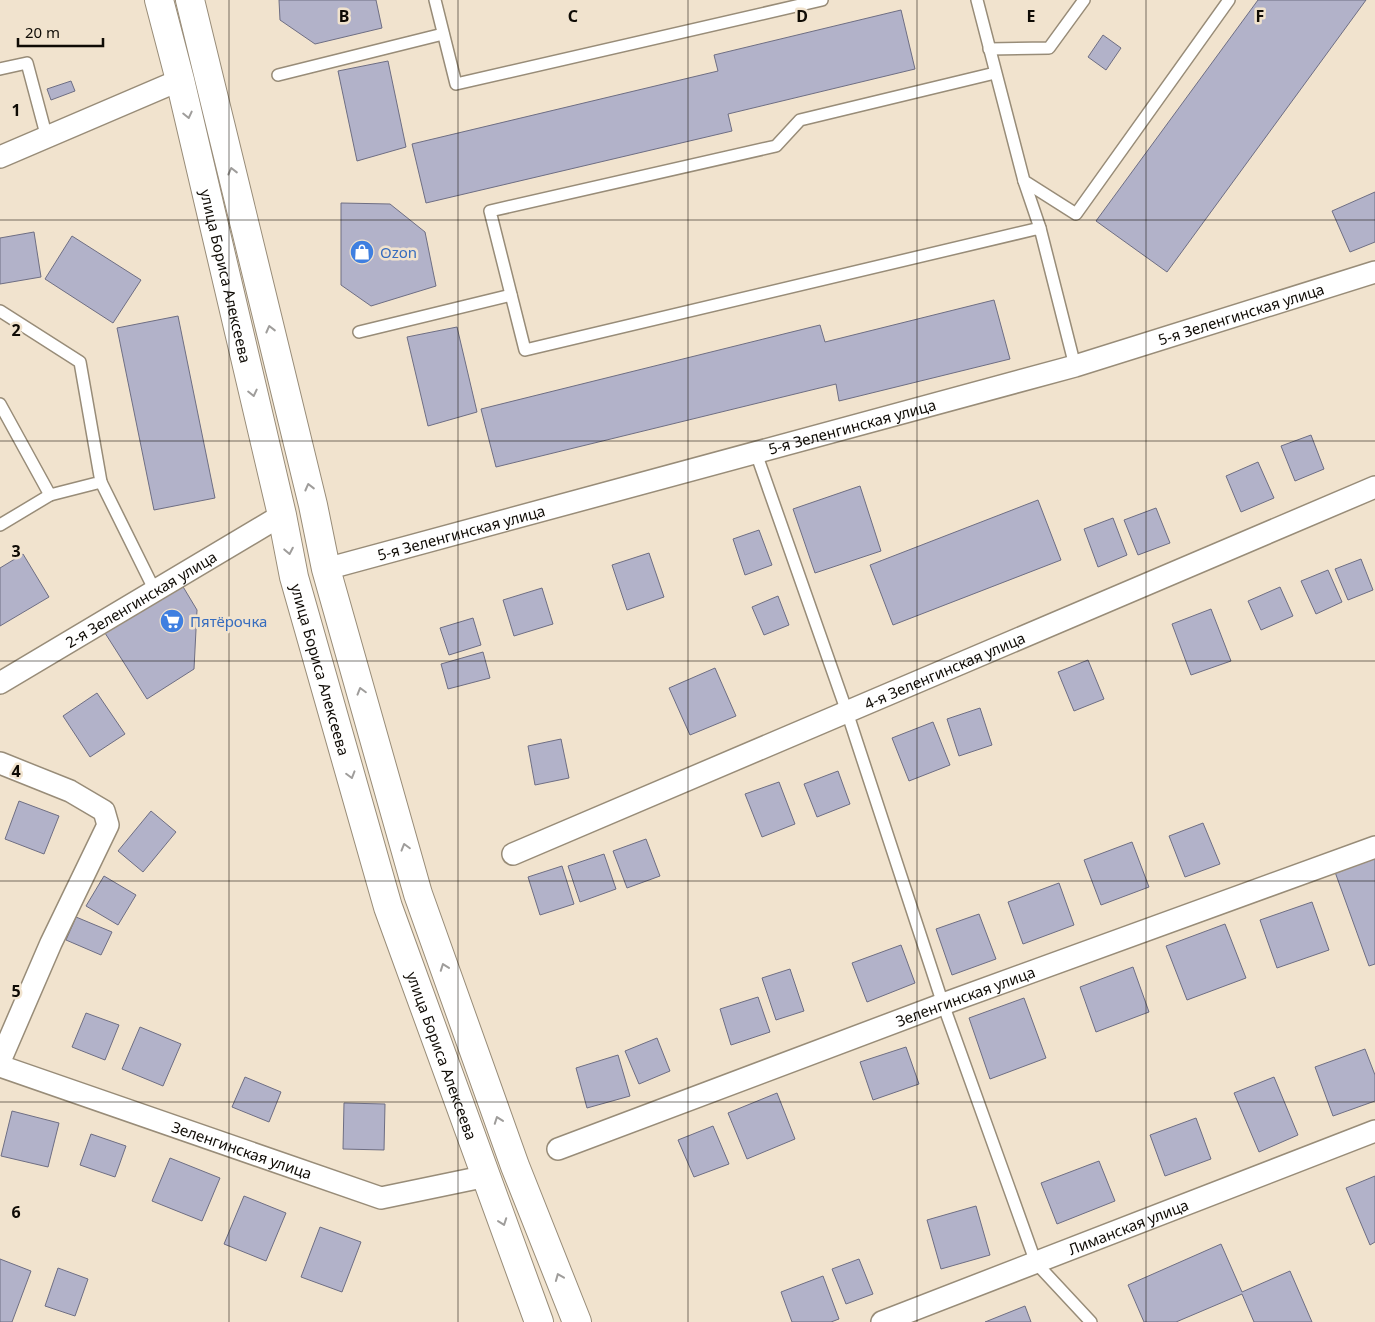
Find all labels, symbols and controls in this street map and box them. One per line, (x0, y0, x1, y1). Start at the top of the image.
text: B (339, 5, 349, 27)
text: C (568, 5, 578, 27)
text: D (796, 5, 808, 27)
text: E (1027, 5, 1036, 27)
text: F (1256, 5, 1264, 27)
scale bar (18, 15, 102, 47)
text: 20 m (25, 22, 60, 42)
text: 1 (11, 99, 21, 121)
one-way arrow (182, 111, 193, 120)
one-way arrow (227, 167, 237, 175)
street label: улица Бориса Алексеева (196, 187, 256, 365)
shop icon: Ozon (349, 239, 375, 265)
place label: Ozon (380, 242, 417, 262)
street label: 5-я Зеленгинская улица (1156, 279, 1327, 349)
text: 2 (11, 319, 21, 341)
one-way arrow (265, 324, 276, 333)
one-way arrow (247, 388, 258, 397)
street label: 5-я Зеленгинская улица (766, 394, 938, 459)
one-way arrow (304, 482, 315, 491)
street label: 5-я Зеленгинская улица (375, 500, 547, 565)
text: 3 (11, 540, 21, 562)
street label: 2-я Зеленгинская улица (62, 546, 220, 652)
one-way arrow (283, 547, 294, 555)
street label: улица Бориса Алексеева (286, 581, 354, 758)
supermarket icon: Пятёрочка (159, 608, 185, 634)
place label: Пятёрочка (190, 611, 267, 631)
street label: 4-я Зеленгинская улица (861, 627, 1028, 713)
one-way arrow (356, 687, 366, 695)
text: 4 (11, 760, 21, 782)
one-way arrow (345, 771, 355, 779)
one-way arrow (400, 844, 410, 852)
street label: Зеленгинская улица (893, 961, 1038, 1031)
one-way arrow (440, 963, 450, 971)
street label: улица Бориса Алексеева (402, 969, 482, 1143)
text: 5 (11, 980, 21, 1002)
street label: Зеленгинская улица (169, 1116, 315, 1183)
one-way arrow (494, 1116, 504, 1124)
street label: Лиманская улица (1065, 1194, 1191, 1259)
text: 6 (11, 1201, 21, 1223)
one-way arrow (497, 1217, 507, 1226)
one-way arrow (555, 1273, 565, 1282)

